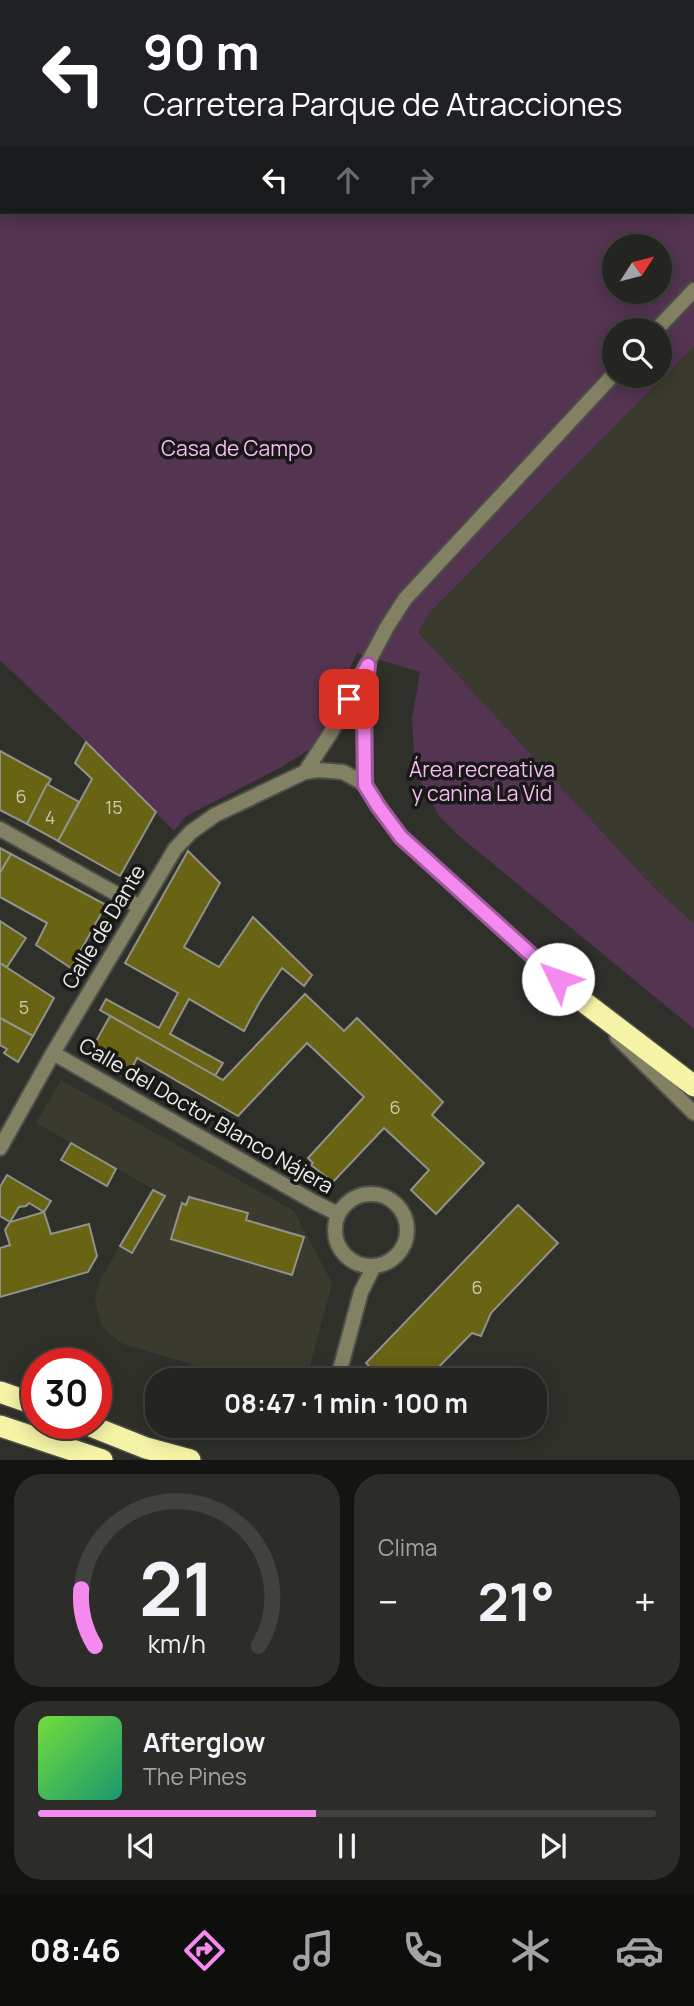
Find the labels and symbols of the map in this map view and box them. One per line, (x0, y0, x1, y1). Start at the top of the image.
north arrow (602, 234, 672, 304)
park label: Casa de Campo (161, 434, 313, 462)
pin (319, 669, 379, 729)
park label: Área recreativa y canina La Vid (409, 755, 555, 807)
house number: 6 (15, 784, 27, 808)
house number: 15 (105, 795, 123, 819)
house number: 4 (45, 805, 55, 829)
street label: Calle de Dante (55, 859, 151, 994)
position arrow (521, 942, 595, 1016)
house number: 5 (19, 995, 29, 1019)
street label: Calle del Doctor Blanco Nájera (74, 1031, 339, 1200)
house number: 6 (389, 1095, 401, 1119)
house number: 6 (471, 1275, 483, 1299)
speed limit sign: 30 (21, 1348, 112, 1439)

